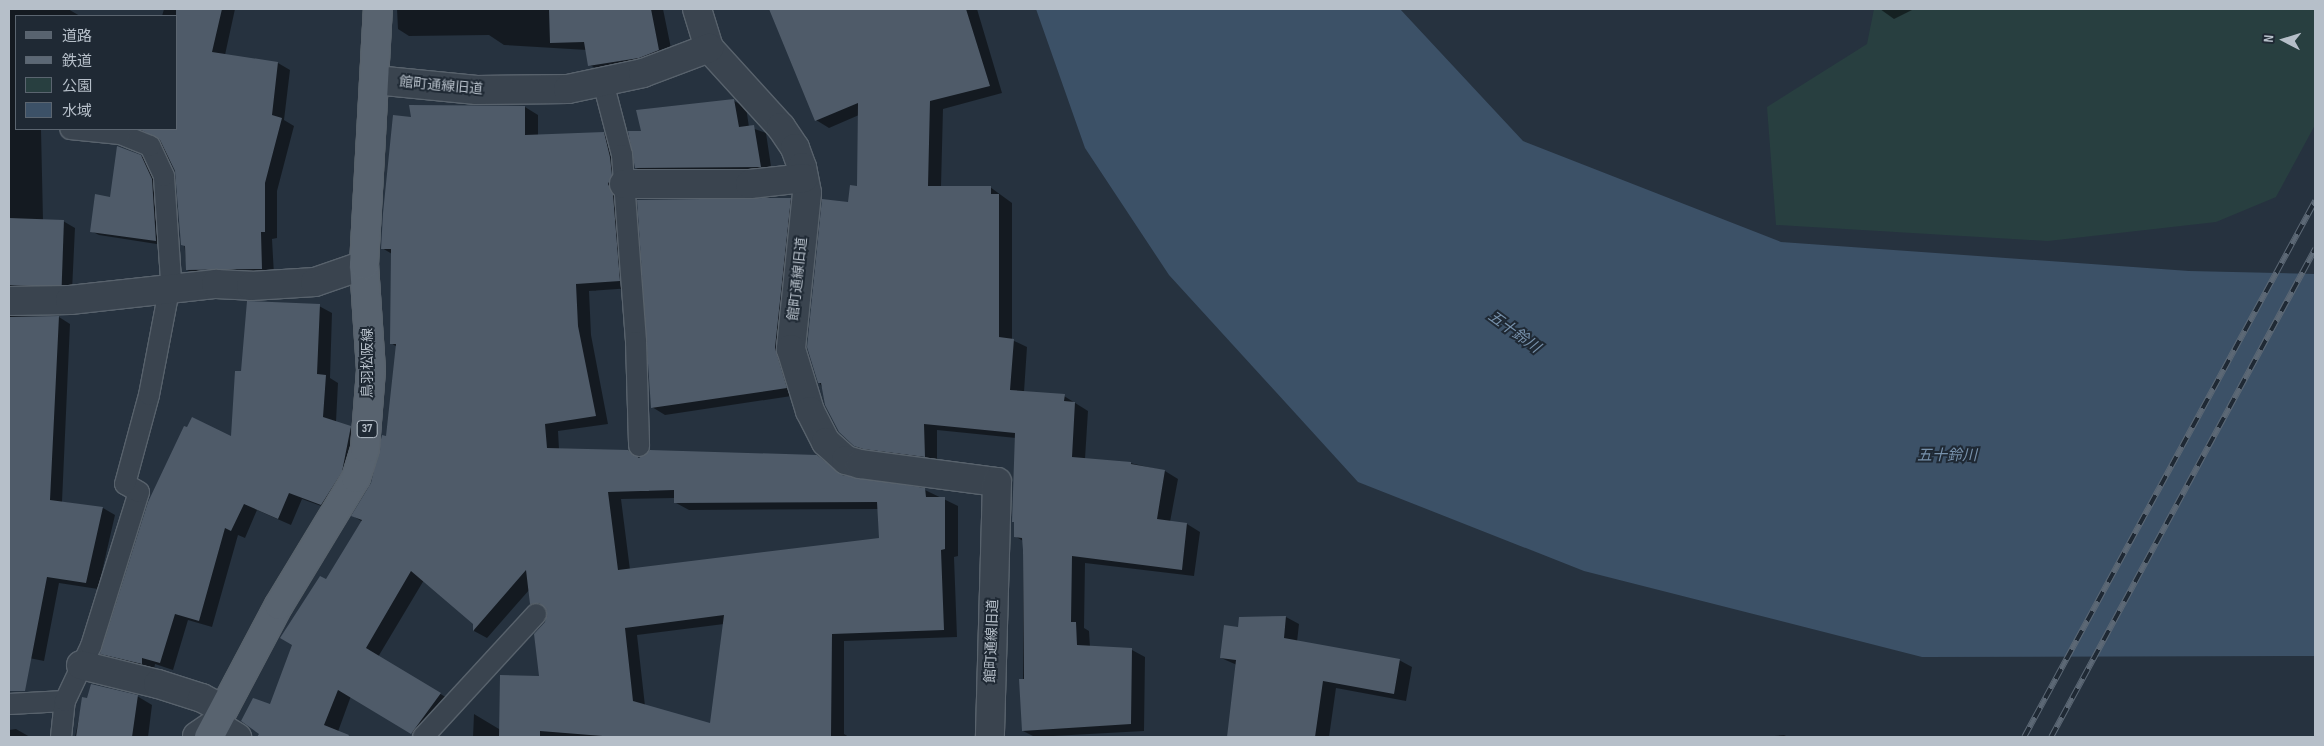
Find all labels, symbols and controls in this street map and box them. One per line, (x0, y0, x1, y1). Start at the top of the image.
legend (15, 15, 178, 130)
north arrow (2259, 15, 2309, 65)
text: 道路 (62, 27, 92, 46)
text: N (2260, 34, 2277, 43)
text: 鉄道 (62, 52, 92, 71)
street label: 館町通線旧道 (398, 74, 484, 98)
text: 公園 (62, 77, 92, 96)
text: 水域 (62, 102, 92, 121)
street label: 館町通線旧道 (785, 236, 811, 322)
water label: 五十鈴川 (1484, 307, 1544, 357)
street label: 鳥羽松阪線 (360, 328, 376, 398)
road number: 37 (356, 419, 378, 438)
water label: 五十鈴川 (1917, 447, 1977, 465)
street label: 館町通線旧道 (982, 599, 1002, 683)

